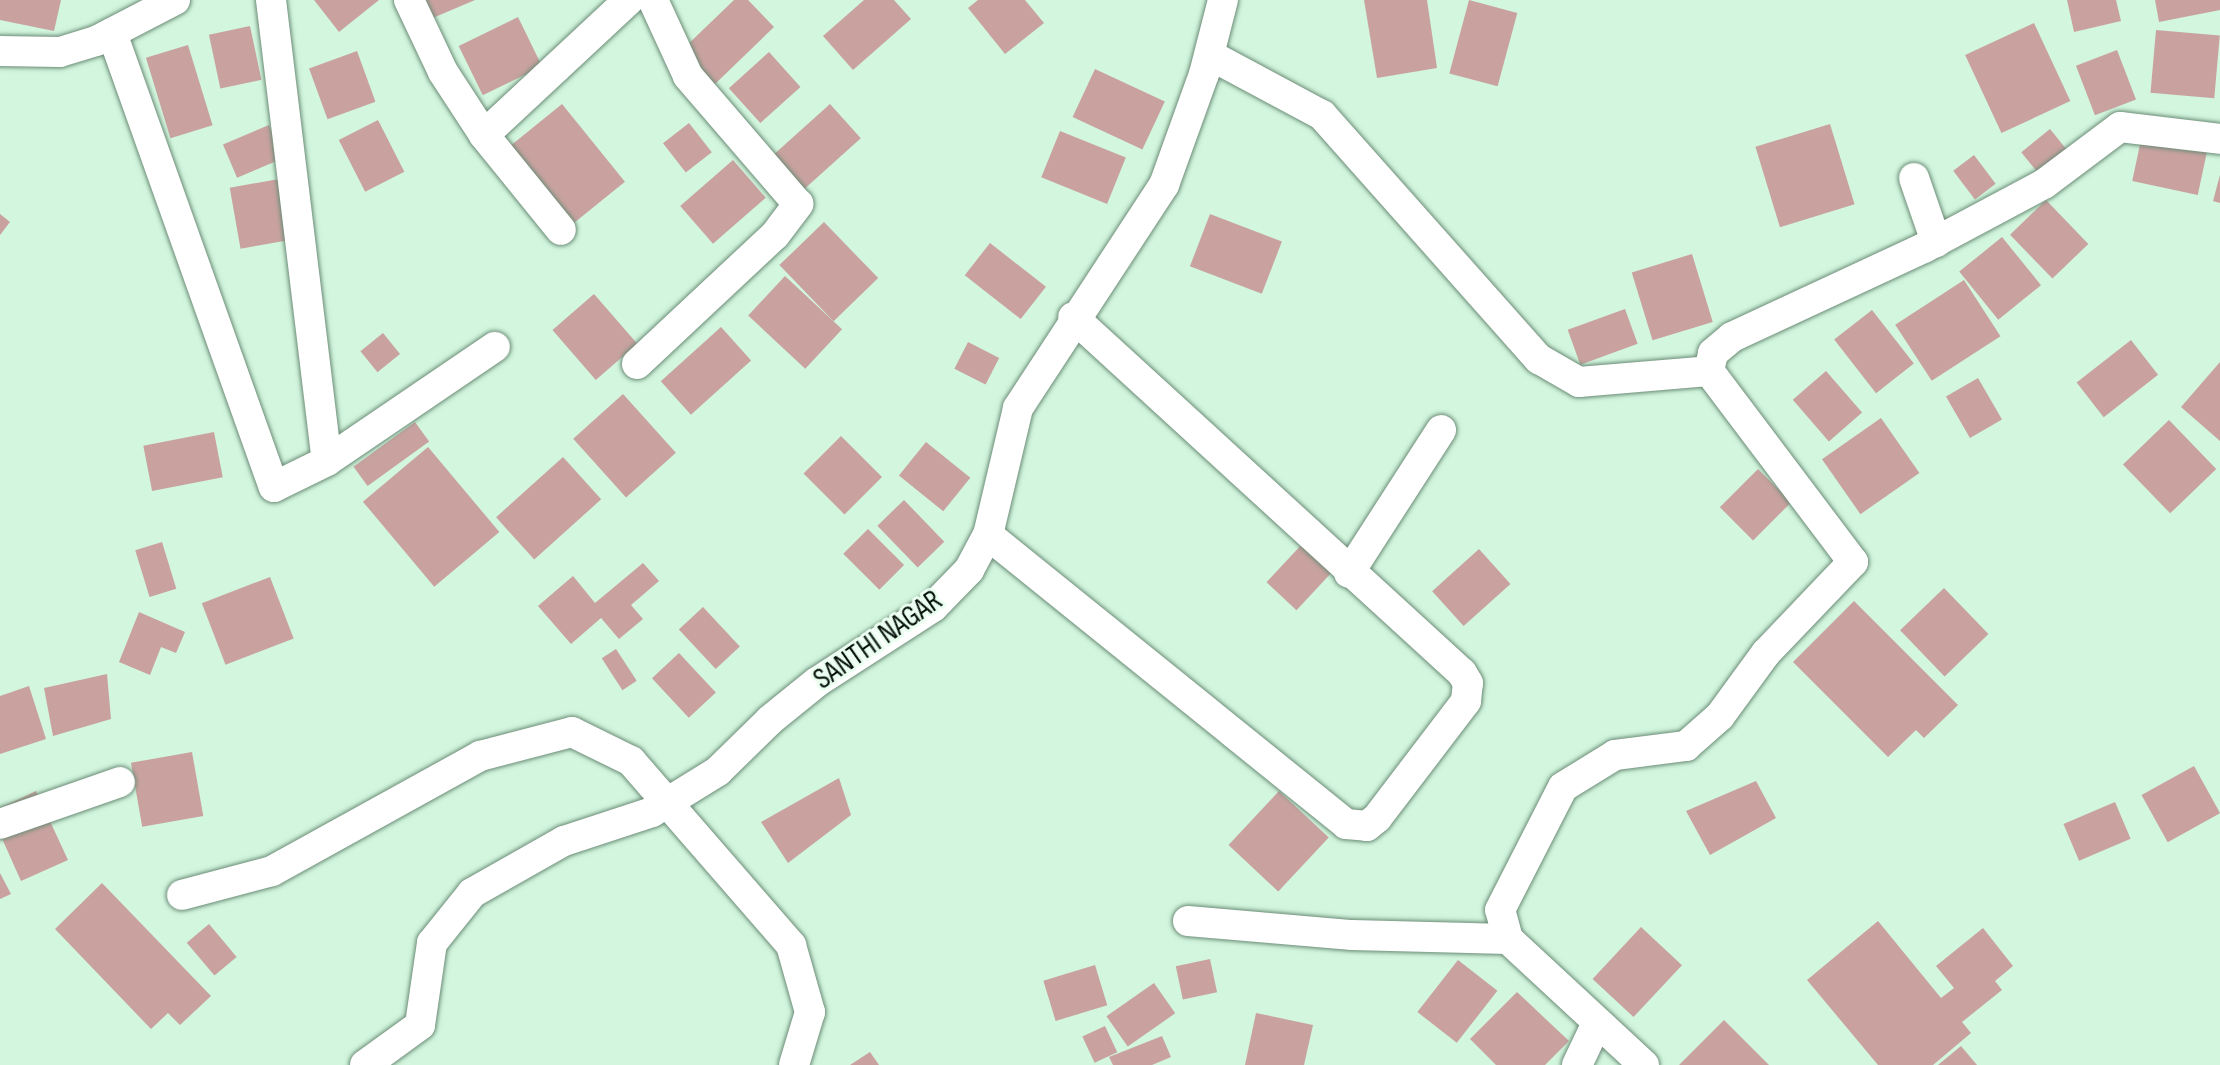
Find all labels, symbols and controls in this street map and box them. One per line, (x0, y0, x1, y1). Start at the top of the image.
street label: SANTHI NAGAR (807, 583, 949, 697)

